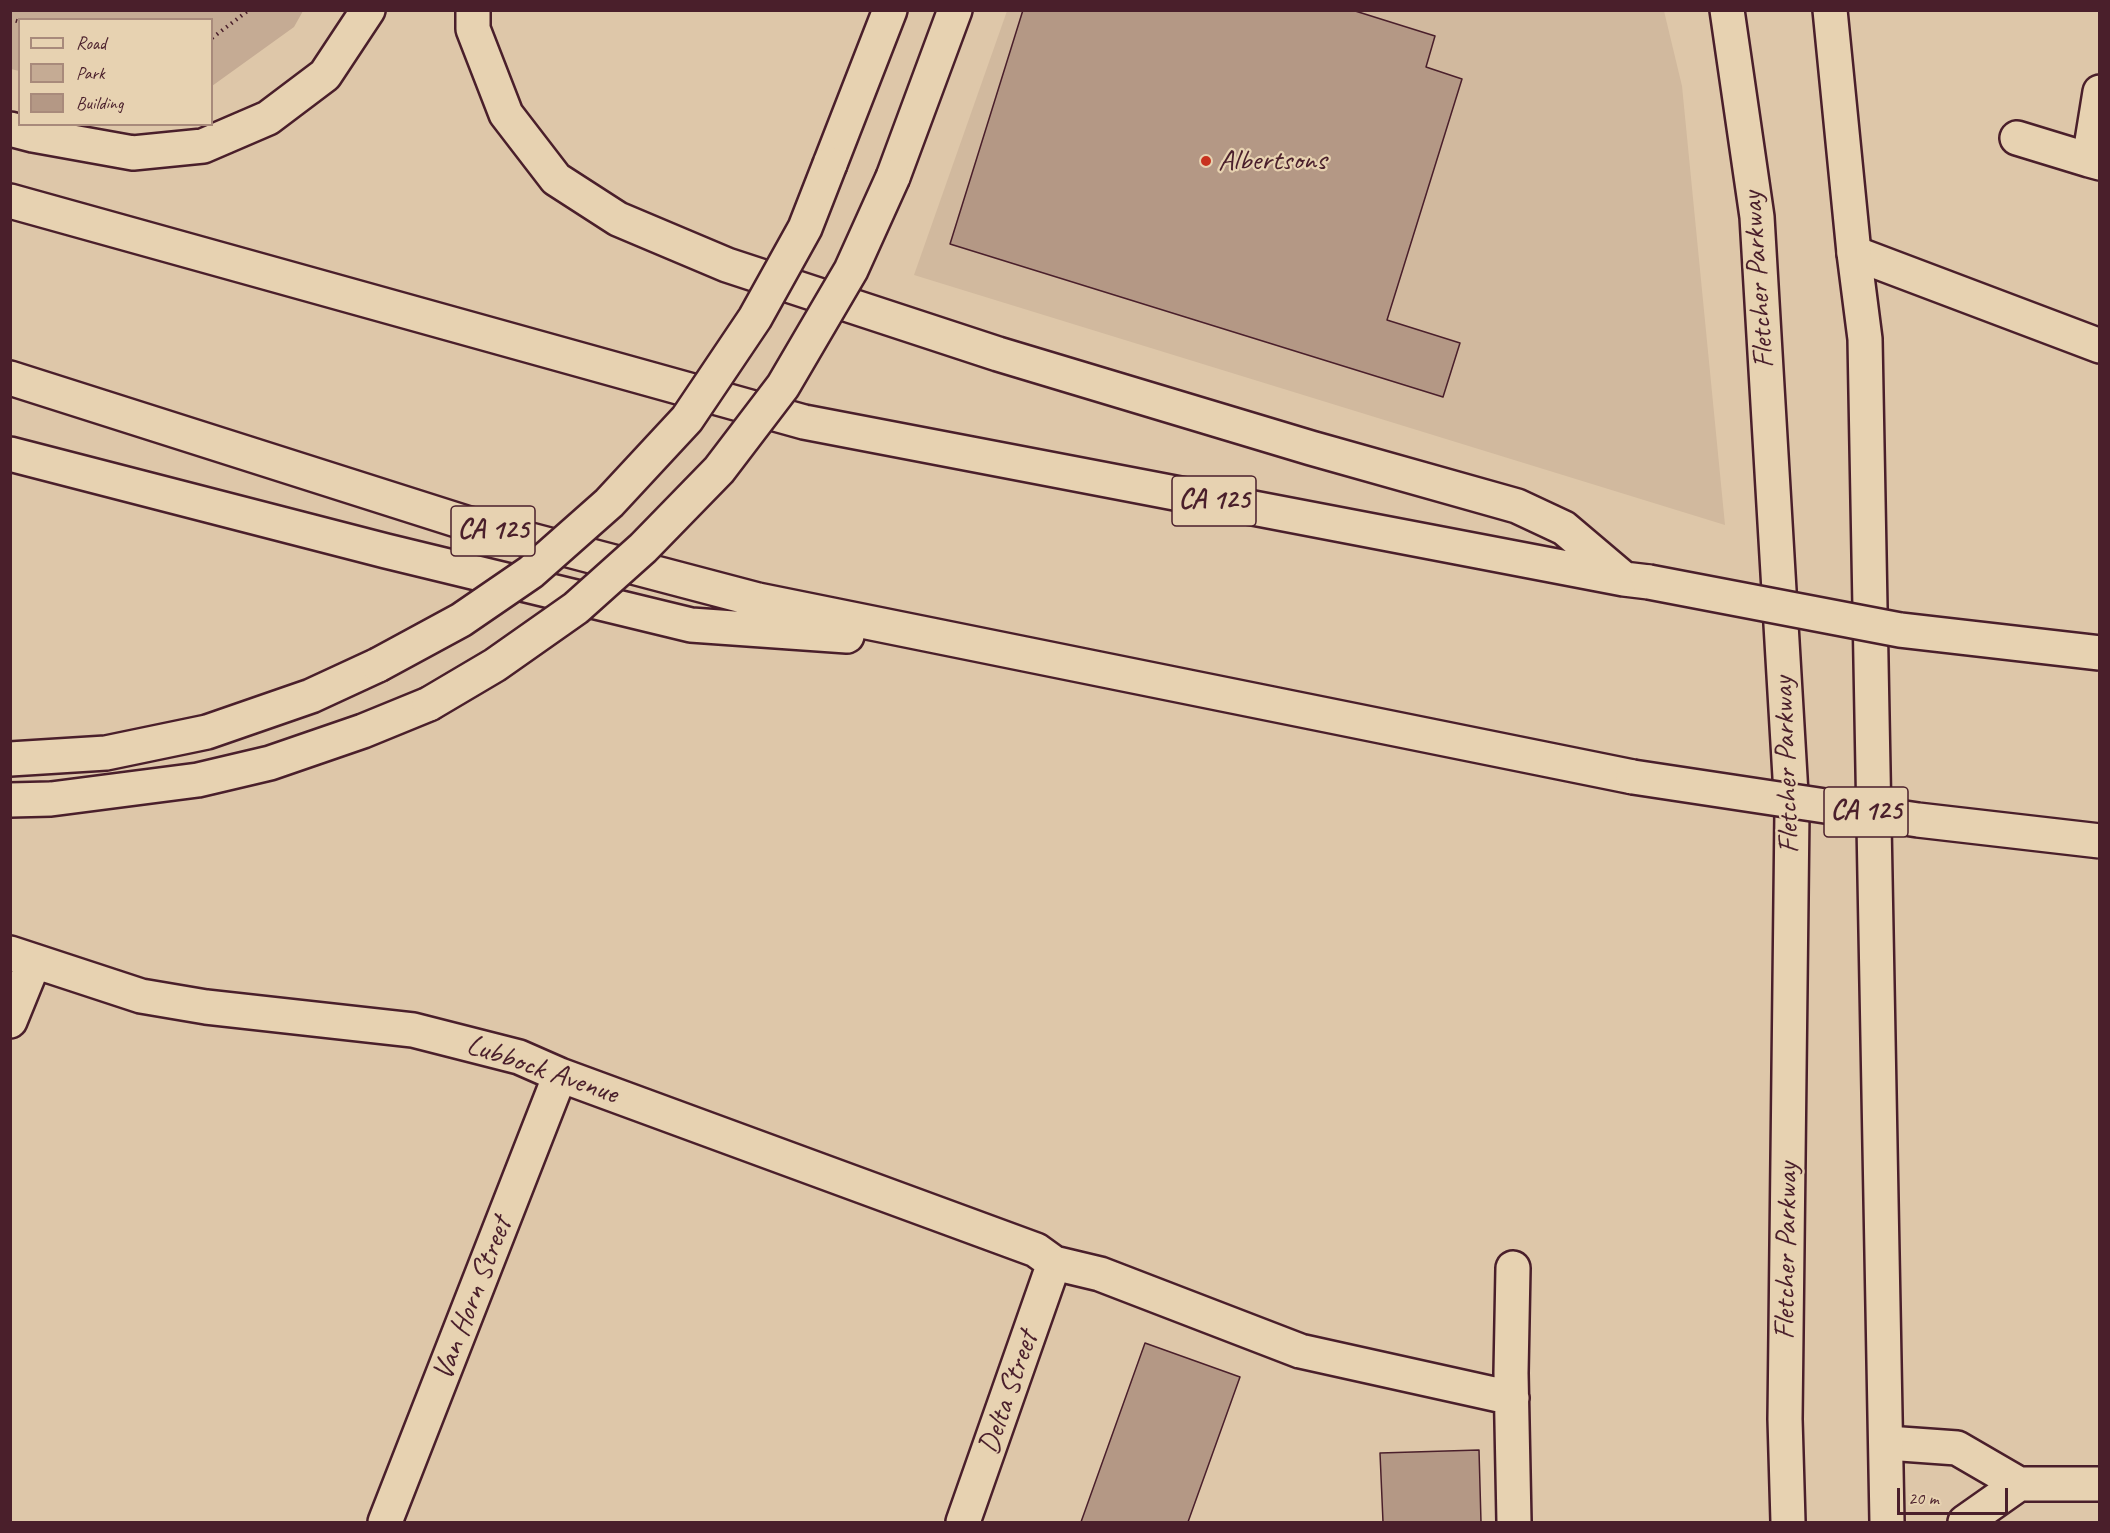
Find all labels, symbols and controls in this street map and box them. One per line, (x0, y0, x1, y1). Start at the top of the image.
legend (18, 18, 213, 126)
text: Road (76, 32, 106, 54)
text: Park (76, 62, 105, 84)
text: Building (76, 92, 123, 114)
place label: Albertsons (1218, 143, 1326, 179)
marker: Albertsons (1199, 154, 1213, 168)
street label: Fletcher Parkway (1735, 190, 1783, 370)
road number: CA 125 (1172, 476, 1256, 526)
road number: CA 125 (451, 506, 535, 556)
street label: Fletcher Parkway (1766, 676, 1808, 854)
road number: CA 125 (1824, 787, 1908, 837)
street label: Lubbock Avenue (462, 1027, 622, 1113)
street label: Fletcher Parkway (1767, 1162, 1807, 1340)
street label: Van Horn Street (425, 1213, 521, 1385)
street label: Delta Street (971, 1327, 1047, 1459)
scale bar (1900, 1476, 2011, 1514)
text: 20 m (1908, 1487, 1939, 1509)

